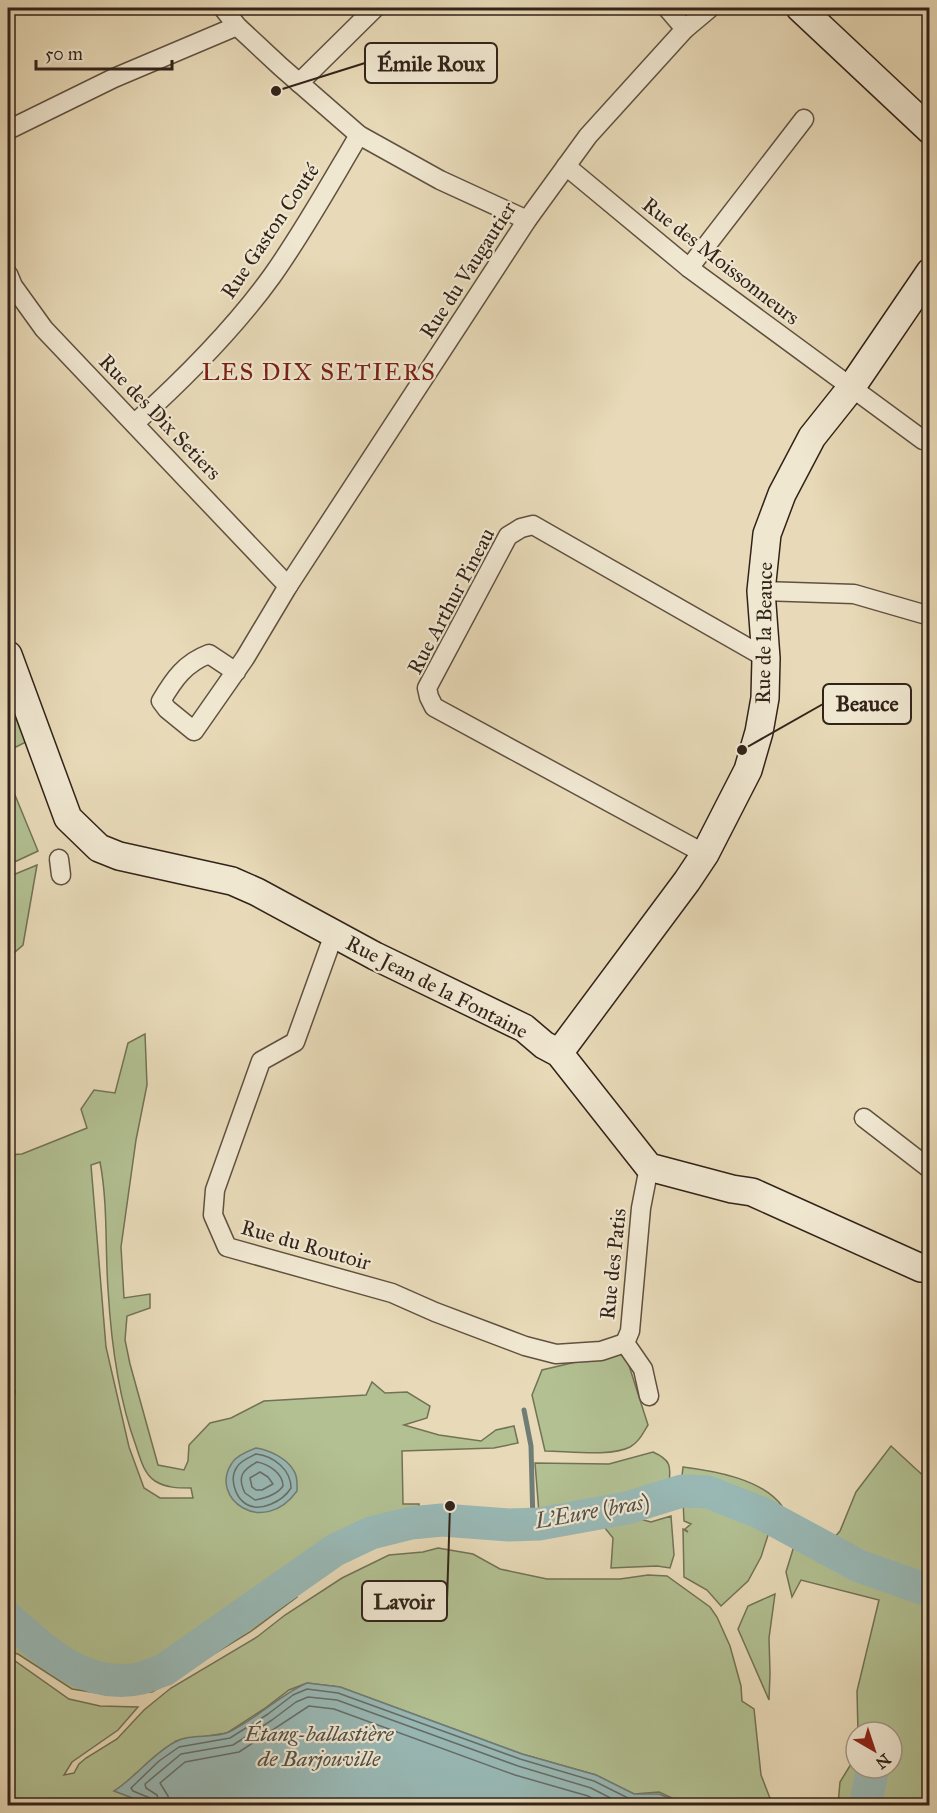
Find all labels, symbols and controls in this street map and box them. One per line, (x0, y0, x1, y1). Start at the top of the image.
scale bar (36, 33, 172, 71)
text: 50 m (45, 43, 83, 65)
callout: Émile Roux (365, 43, 497, 83)
text: Émile Roux (377, 50, 485, 77)
street label: Rue Gaston Couté (215, 158, 325, 304)
street label: Rue des Moissonneurs (637, 191, 805, 331)
street label: Rue du Vaugautier (414, 197, 522, 343)
street label: Rue des Dix Setiers (93, 349, 227, 485)
district label: LES DIX SETIERS (202, 357, 436, 387)
street label: Rue Arthur Pineau (402, 524, 500, 678)
street label: Rue de la Beauce (750, 561, 778, 704)
callout: Beauce (823, 684, 911, 724)
text: Beauce (835, 690, 899, 717)
street label: Rue Jean de la Fontaine (342, 930, 533, 1044)
street label: Rue des Patis (594, 1207, 632, 1321)
street label: Rue du Routoir (238, 1214, 374, 1276)
water label: L'Eure (bras) (532, 1488, 651, 1535)
callout: Lavoir (362, 1581, 447, 1621)
text: Lavoir (373, 1588, 435, 1615)
water label: Étang-ballastière de Barjouville (243, 1720, 394, 1772)
north arrow (844, 1720, 904, 1780)
text: N (872, 1750, 894, 1773)

